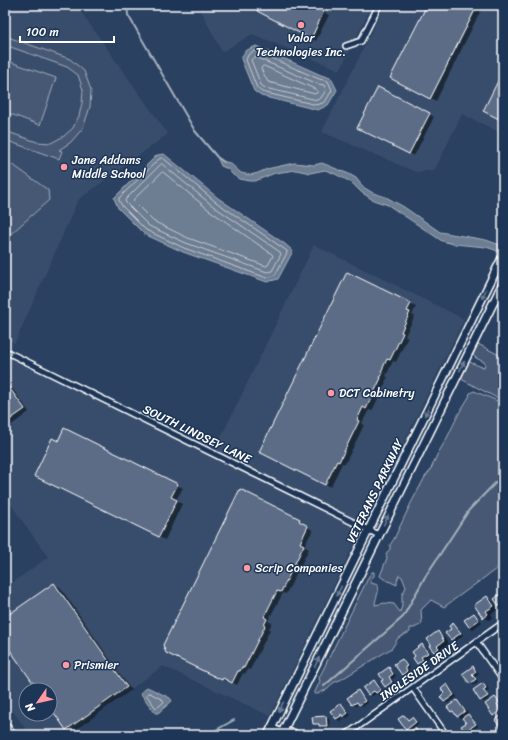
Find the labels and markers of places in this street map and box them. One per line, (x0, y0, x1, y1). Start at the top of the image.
marker: Valor Technologies Inc. (296, 20, 306, 30)
place label: Valor Technologies Inc. (256, 27, 346, 63)
place label: Jane Addams Middle School (71, 149, 146, 185)
marker: Jane Addams Middle School (59, 162, 69, 172)
place label: DCT Cabinetry (339, 382, 415, 404)
marker: DCT Cabinetry (326, 388, 336, 398)
place label: Scrip Companies (255, 557, 343, 579)
marker: Scrip Companies (242, 563, 252, 573)
place label: Prismier (74, 654, 119, 676)
marker: Prismier (61, 660, 71, 670)

